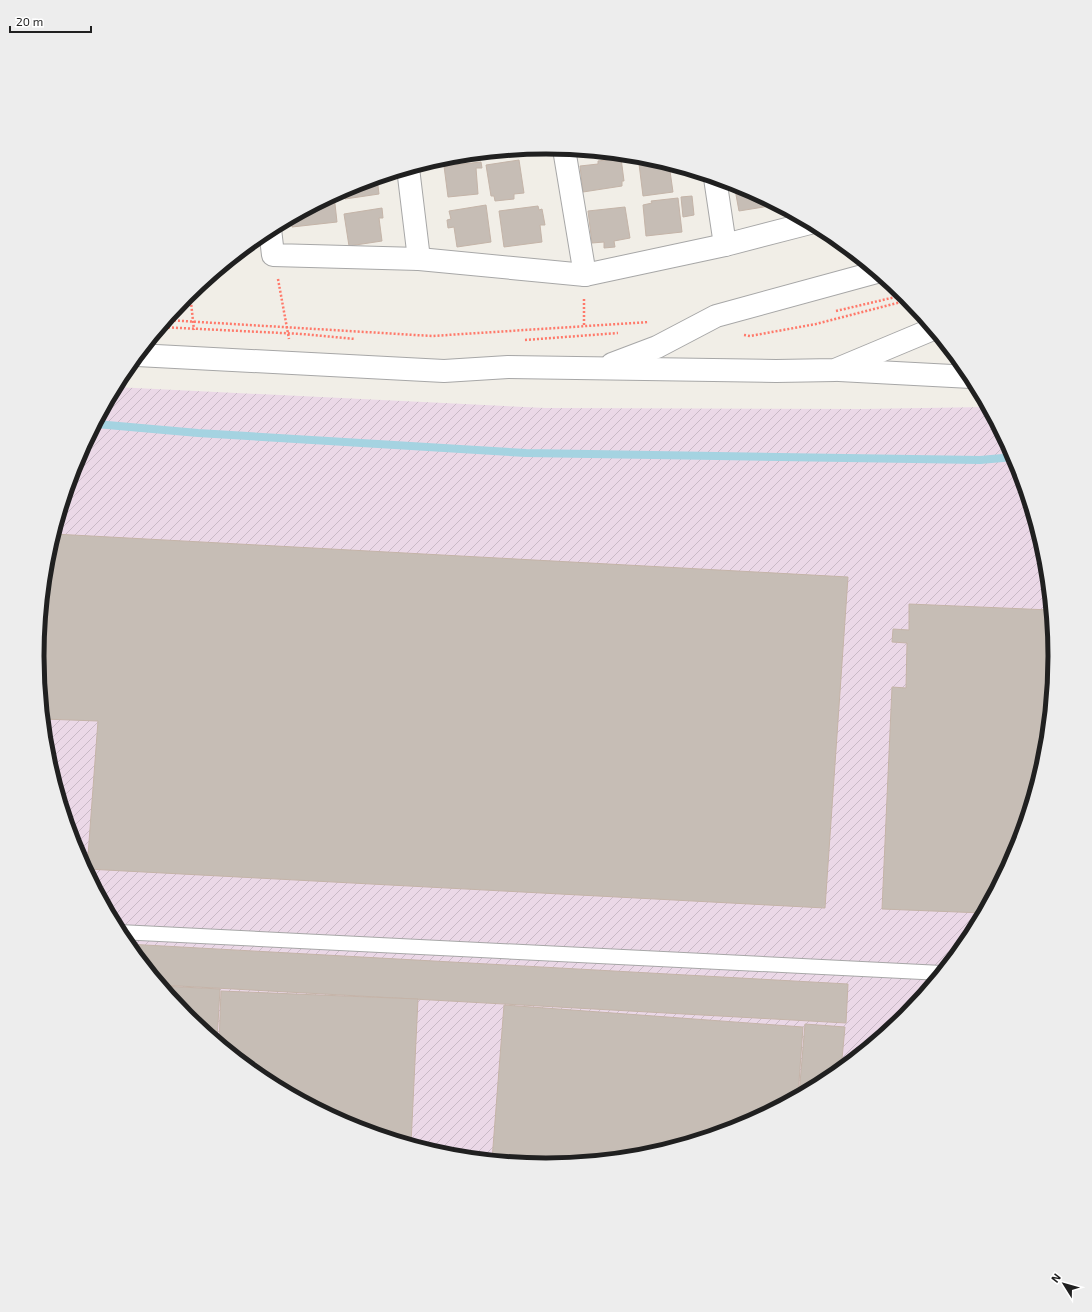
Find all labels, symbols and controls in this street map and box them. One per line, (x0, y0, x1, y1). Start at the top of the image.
scale bar (10, 8, 91, 34)
text: 20 m (16, 14, 43, 28)
north arrow (1044, 1264, 1084, 1304)
text: N (1048, 1271, 1063, 1285)

